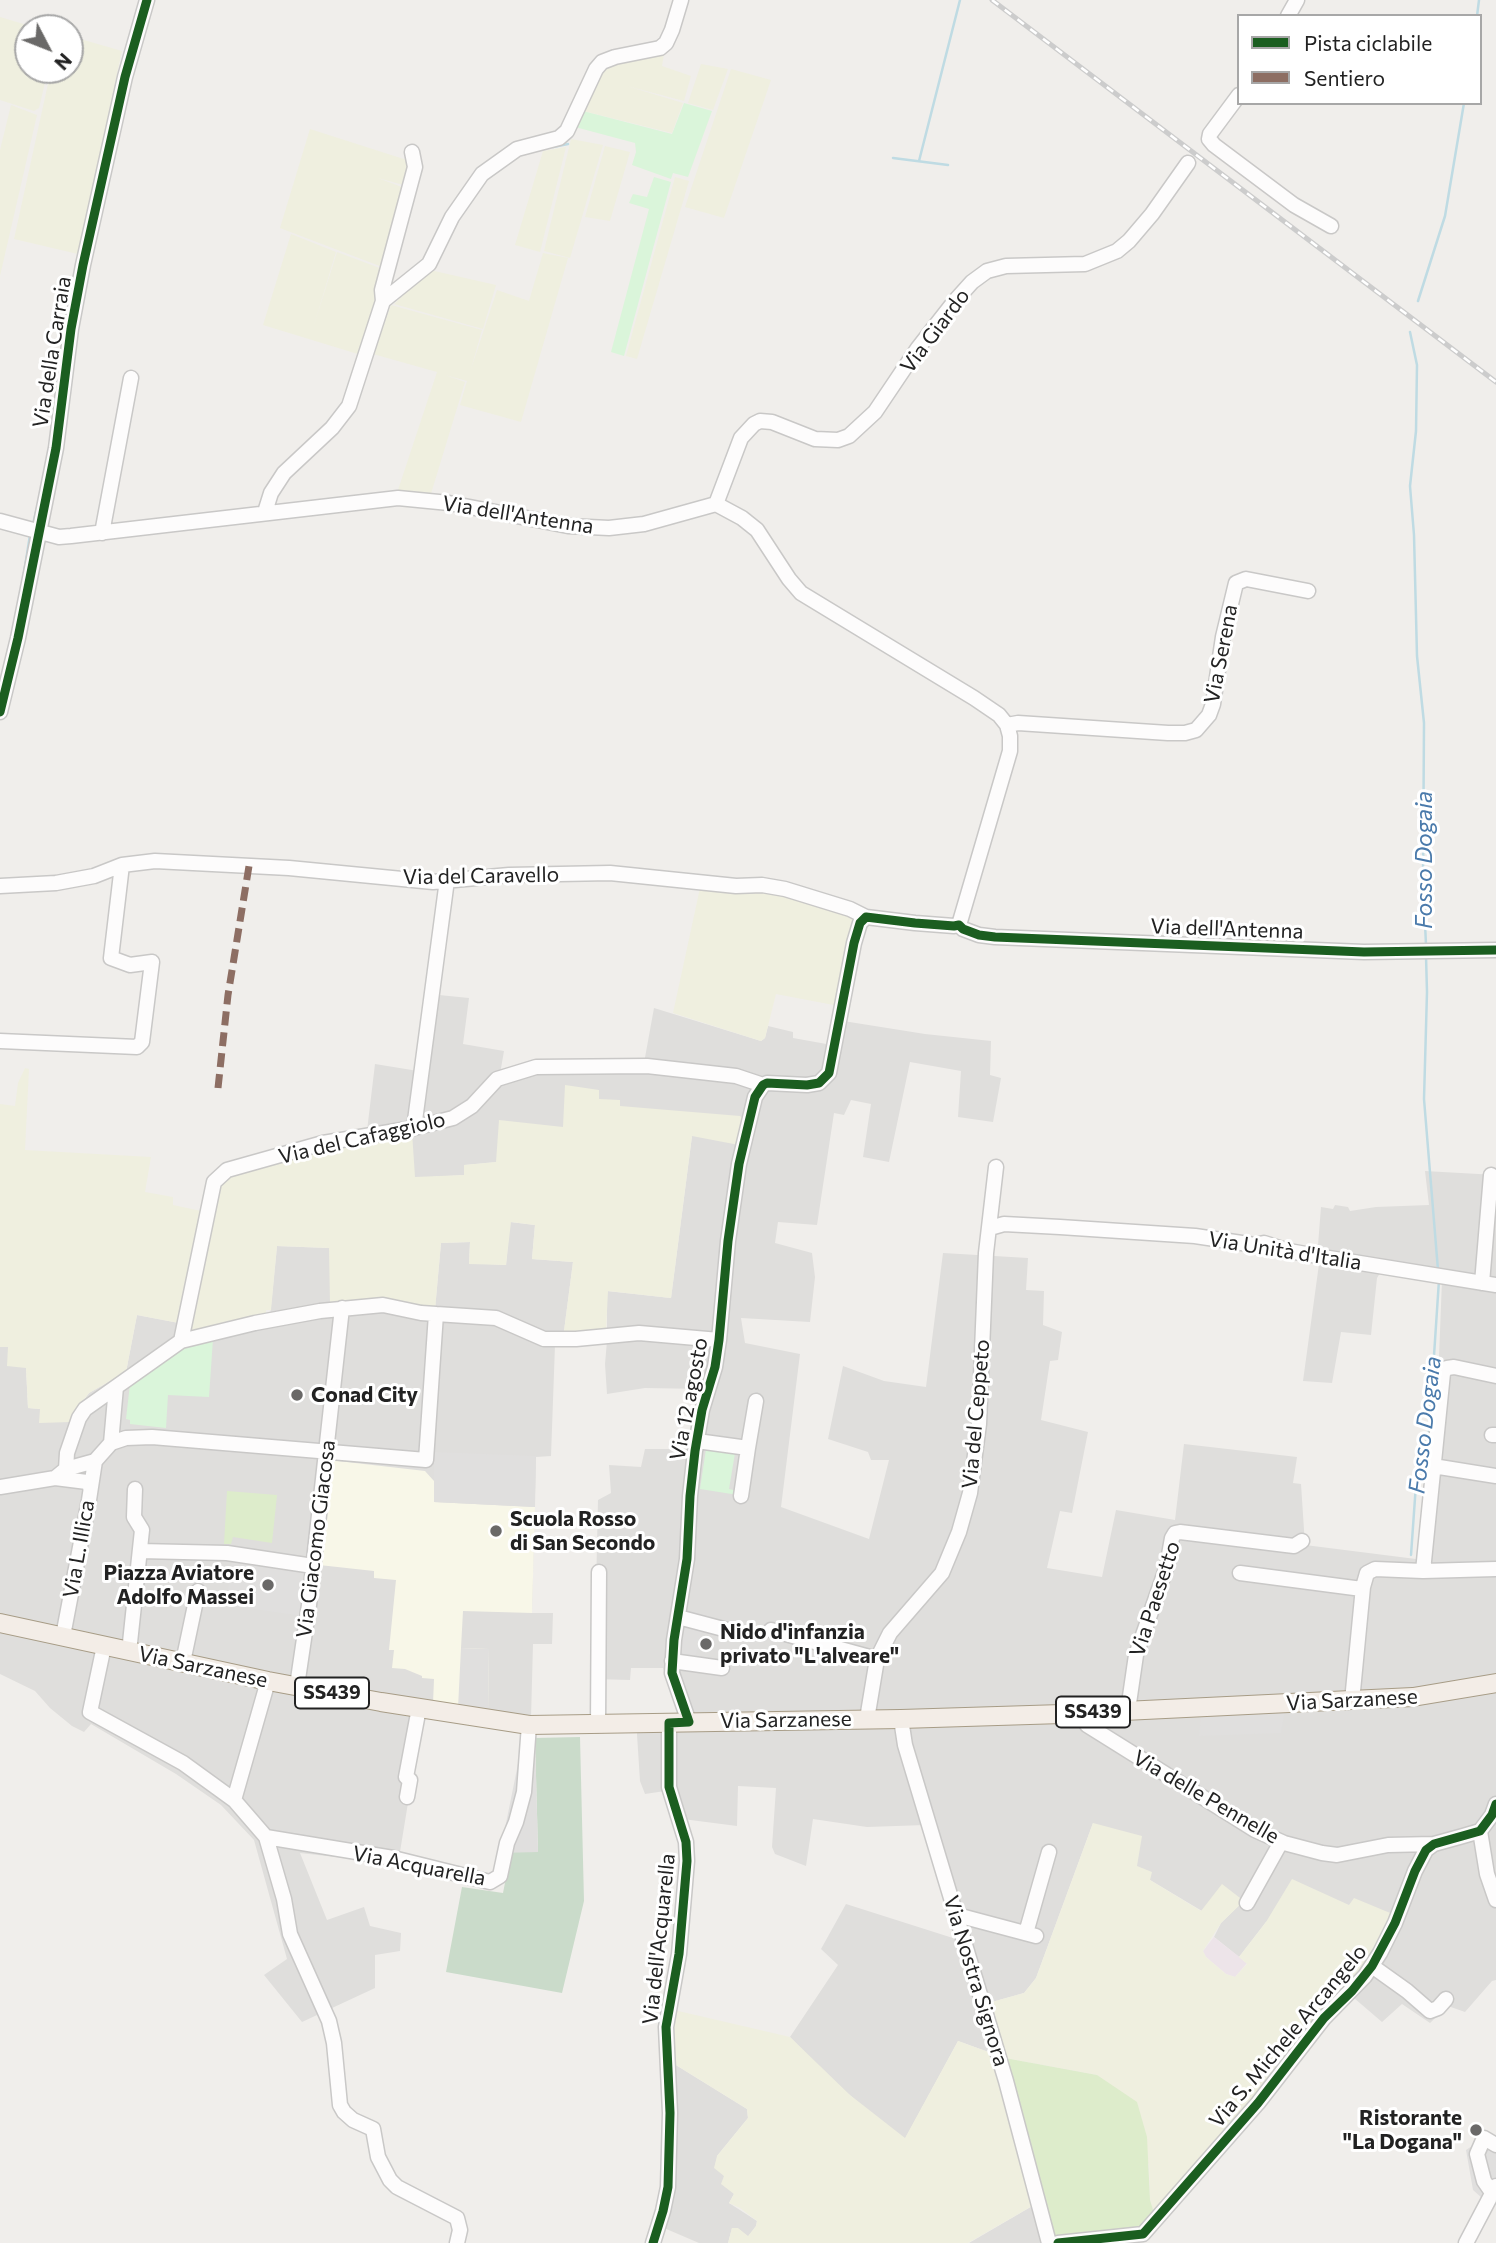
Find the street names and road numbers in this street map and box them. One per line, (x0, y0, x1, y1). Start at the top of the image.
street label: Via della Carraia (28, 274, 76, 430)
street label: Via Giardo (895, 284, 975, 378)
street label: Via dell'Antenna (441, 491, 595, 539)
street label: Via Serena (1199, 602, 1243, 706)
street label: Via del Caravello (403, 862, 559, 890)
street label: Via dell'Antenna (1150, 914, 1304, 944)
street label: Via del Cafaggiolo (276, 1107, 448, 1169)
street label: Via Unità d'Italia (1207, 1226, 1363, 1276)
street label: Via 12 agosto (665, 1336, 713, 1462)
street label: Via del Ceppeto (957, 1338, 995, 1490)
street label: Via Giacomo Giacosa (291, 1438, 341, 1640)
street label: Via L. Illica (58, 1498, 100, 1600)
street label: Via Paesetto (1124, 1538, 1186, 1660)
street label: Via Sarzanese (136, 1641, 270, 1693)
road number: SS439 (295, 1678, 369, 1708)
street label: Via Sarzanese (1286, 1684, 1418, 1716)
road number: SS439 (1056, 1696, 1130, 1728)
street label: Via Sarzanese (720, 1706, 852, 1734)
street label: Via delle Pennelle (1128, 1745, 1284, 1849)
street label: Via Acquarella (350, 1841, 488, 1891)
street label: Via dell'Acquarella (637, 1852, 681, 2026)
street label: Via Nostra Signora (938, 1893, 1014, 2069)
street label: Via S. Michele Arcangelo (1204, 1939, 1372, 2133)

